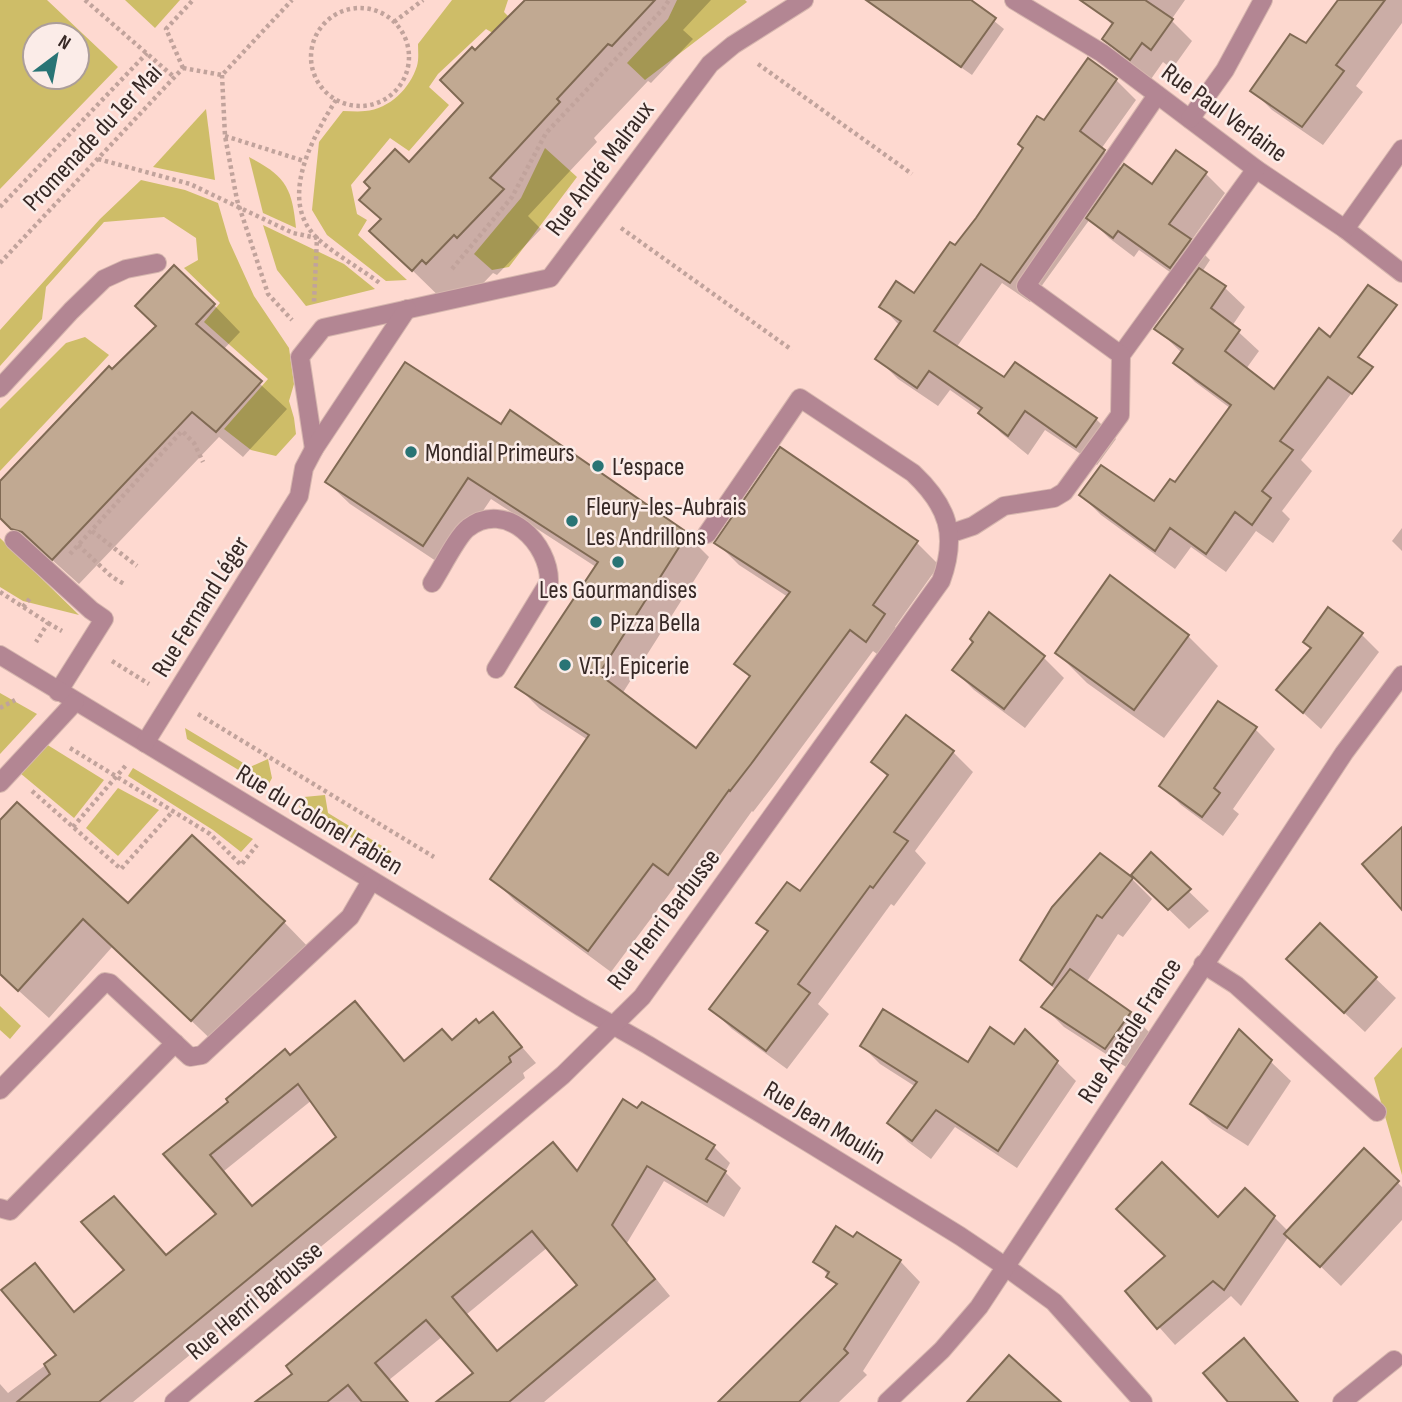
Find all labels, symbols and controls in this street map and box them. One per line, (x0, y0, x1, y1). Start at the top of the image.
north arrow (21, 21, 91, 91)
text: N (54, 30, 75, 55)
street label: Rue Paul Verlaine (1155, 57, 1293, 169)
street label: Promenade du 1er Mai (17, 58, 169, 218)
street label: Rue André Malraux (539, 95, 661, 242)
place label: Mondial Primeurs (425, 438, 575, 469)
marker: Mondial Primeurs (403, 444, 419, 460)
place label: L’espace (612, 452, 685, 483)
marker: L’espace (590, 458, 606, 474)
place label: Fleury-les-Aubrais Les Andrillons (586, 492, 747, 553)
marker: Fleury-les-Aubrais Les Andrillons (564, 513, 580, 529)
street label: Rue Fernand Léger (146, 530, 257, 683)
marker: Les Gourmandises (610, 554, 626, 570)
place label: Les Gourmandises (539, 575, 697, 606)
place label: Pizza Bella (610, 608, 700, 639)
marker: Pizza Bella (588, 614, 604, 630)
place label: V.T.J. Epicerie (579, 651, 689, 682)
marker: V.T.J. Epicerie (557, 657, 573, 673)
street label: Rue du Colonel Fabien (230, 758, 408, 882)
street label: Rue Henri Barbusse (601, 843, 727, 996)
street label: Rue Anatole France (1072, 952, 1189, 1109)
street label: Rue Jean Moulin (758, 1075, 891, 1172)
street label: Rue Henri Barbusse (181, 1235, 329, 1367)

